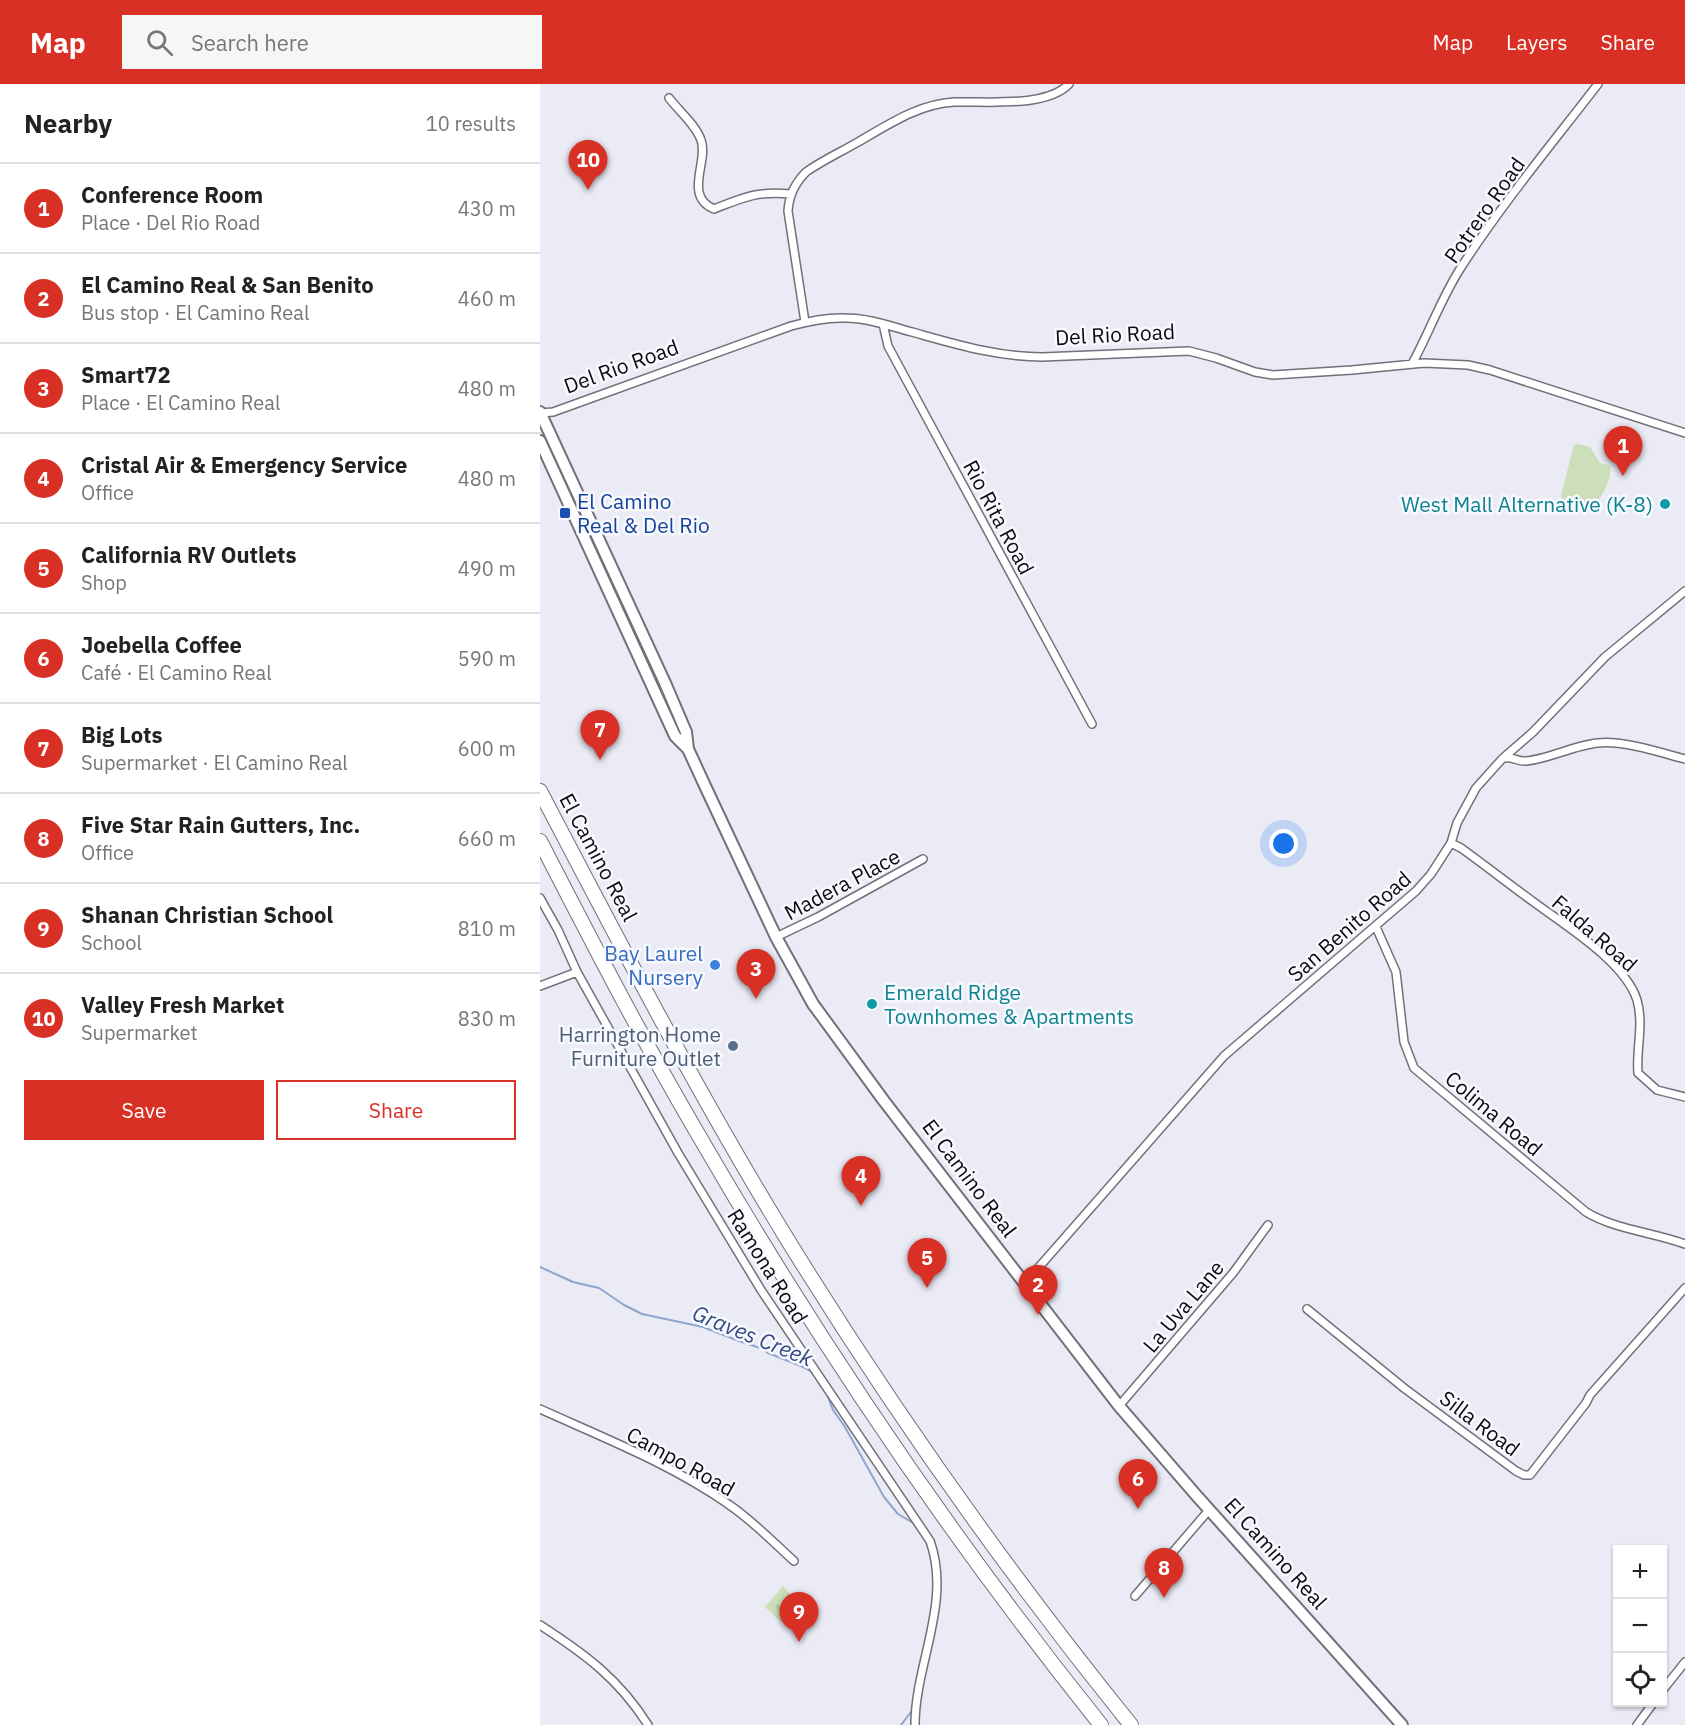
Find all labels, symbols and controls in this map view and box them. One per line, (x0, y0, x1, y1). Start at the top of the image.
search box (122, 15, 542, 69)
text: Map (30, 24, 86, 61)
icon: search (143, 26, 176, 59)
text: Search here (191, 28, 309, 57)
text: Map (1433, 28, 1473, 56)
text: Layers (1506, 28, 1568, 56)
text: Share (1601, 28, 1655, 56)
text: Nearby (24, 106, 112, 140)
text: 10 results (426, 110, 516, 137)
pin: 10 (568, 141, 608, 190)
street label: Potrero Road (1437, 152, 1531, 268)
text: Conference Room (81, 180, 263, 209)
text: 1 (38, 195, 50, 222)
text: 430 m (458, 195, 516, 222)
text: Place · Del Rio Road (81, 209, 260, 236)
text: El Camino Real & San Benito (81, 270, 374, 299)
text: 2 (38, 285, 50, 312)
text: 460 m (458, 285, 516, 312)
text: Bus stop · El Camino Real (81, 299, 309, 326)
street label: Del Rio Road (1054, 317, 1176, 351)
street label: Del Rio Road (560, 332, 682, 400)
text: Smart72 (81, 360, 171, 389)
text: 3 (38, 375, 50, 402)
text: 480 m (458, 375, 516, 402)
text: Place · El Camino Real (81, 389, 280, 416)
pin: 1 (1604, 426, 1642, 476)
text: Cristal Air & Emergency Service (81, 450, 407, 479)
street label: Rio Rita Road (957, 455, 1041, 579)
text: 4 (38, 465, 50, 492)
text: 480 m (458, 465, 516, 492)
text: Office (81, 479, 134, 506)
place label: El Camino Real & Del Rio (577, 487, 710, 539)
place label: West Mall Alternative (K-8) (1401, 490, 1653, 518)
marker: West Mall Alternative (K-8) (1658, 497, 1672, 511)
marker: El Camino Real & Del Rio (558, 506, 572, 520)
text: California RV Outlets (81, 540, 297, 569)
text: 5 (38, 555, 50, 582)
text: 490 m (458, 555, 516, 582)
text: Shop (81, 569, 127, 596)
text: Joebella Coffee (81, 630, 242, 659)
text: 6 (38, 645, 50, 672)
text: 590 m (458, 645, 516, 672)
text: Café · El Camino Real (81, 659, 272, 686)
pin: 7 (580, 710, 620, 760)
text: Big Lots (81, 720, 163, 749)
text: 7 (38, 735, 50, 762)
text: 600 m (458, 735, 516, 762)
text: Supermarket · El Camino Real (81, 749, 348, 776)
street label: El Camino Real (554, 788, 645, 926)
text: Five Star Rain Gutters, Inc. (81, 810, 360, 839)
text: 8 (38, 825, 50, 852)
text: 660 m (458, 825, 516, 852)
your location (1269, 829, 1298, 858)
text: Office (81, 839, 134, 866)
street label: Madera Place (779, 842, 905, 926)
street label: San Benito Road (1281, 865, 1417, 987)
street label: Falda Road (1546, 888, 1644, 978)
text: Shanan Christian School (81, 900, 333, 929)
text: 9 (38, 915, 50, 942)
text: 810 m (458, 915, 516, 942)
text: School (81, 929, 142, 956)
place label: Bay Laurel Nursery (604, 939, 704, 991)
pin: 3 (736, 950, 776, 999)
marker: Bay Laurel Nursery (708, 958, 722, 972)
place label: Emerald Ridge Townhomes & Apartments (884, 978, 1134, 1030)
text: Valley Fresh Market (81, 990, 284, 1019)
marker: Emerald Ridge Townhomes & Apartments (865, 997, 879, 1011)
text: 10 (32, 1005, 56, 1032)
text: 830 m (458, 1005, 516, 1032)
text: Supermarket (81, 1019, 198, 1046)
place label: Harrington Home Furniture Outlet (559, 1020, 721, 1072)
marker: Harrington Home Furniture Outlet (726, 1039, 740, 1053)
street label: Colima Road (1440, 1064, 1548, 1162)
button: Save (24, 1080, 264, 1140)
button: Share (276, 1080, 516, 1140)
street label: El Camino Real (916, 1113, 1024, 1243)
pin: 4 (842, 1156, 880, 1206)
street label: Ramona Road (721, 1203, 815, 1329)
pin: 5 (908, 1238, 946, 1288)
street label: La Uva Lane (1136, 1254, 1230, 1358)
pin: 2 (1018, 1266, 1058, 1315)
water label: Graves Creek (689, 1298, 818, 1372)
street label: Silla Road (1434, 1384, 1526, 1462)
street label: Campo Road (622, 1420, 740, 1502)
pin: 6 (1118, 1460, 1158, 1509)
street label: El Camino Real (1218, 1491, 1334, 1615)
map controls (1613, 1545, 1667, 1707)
button: + (1613, 1545, 1667, 1599)
pin: 8 (1144, 1548, 1184, 1598)
pin: 9 (780, 1592, 818, 1642)
button: − (1613, 1599, 1667, 1653)
button: locate (1613, 1653, 1667, 1707)

